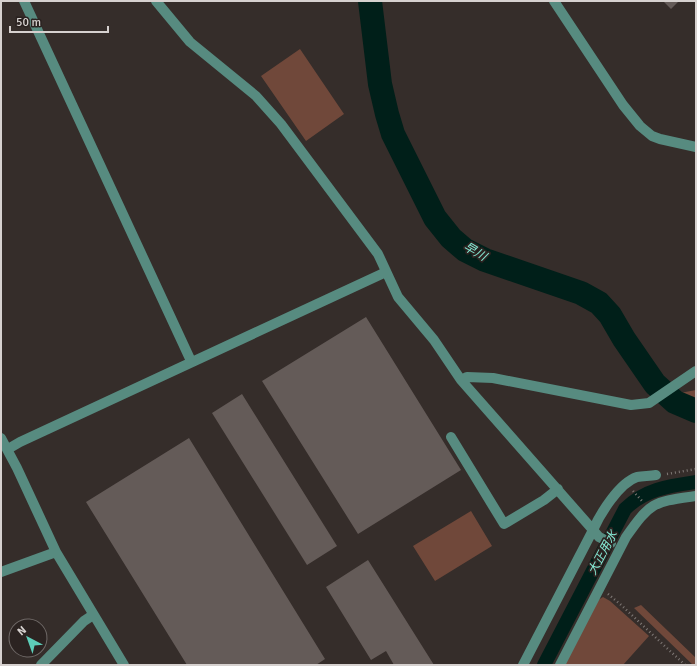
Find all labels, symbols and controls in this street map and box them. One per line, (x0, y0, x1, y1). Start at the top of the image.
scale bar (10, 8, 108, 34)
text: 50 m (16, 15, 41, 30)
water label: 早川 (461, 240, 491, 265)
water label: 大正用水 (585, 527, 622, 578)
north arrow (8, 618, 48, 658)
text: N (15, 623, 29, 638)

